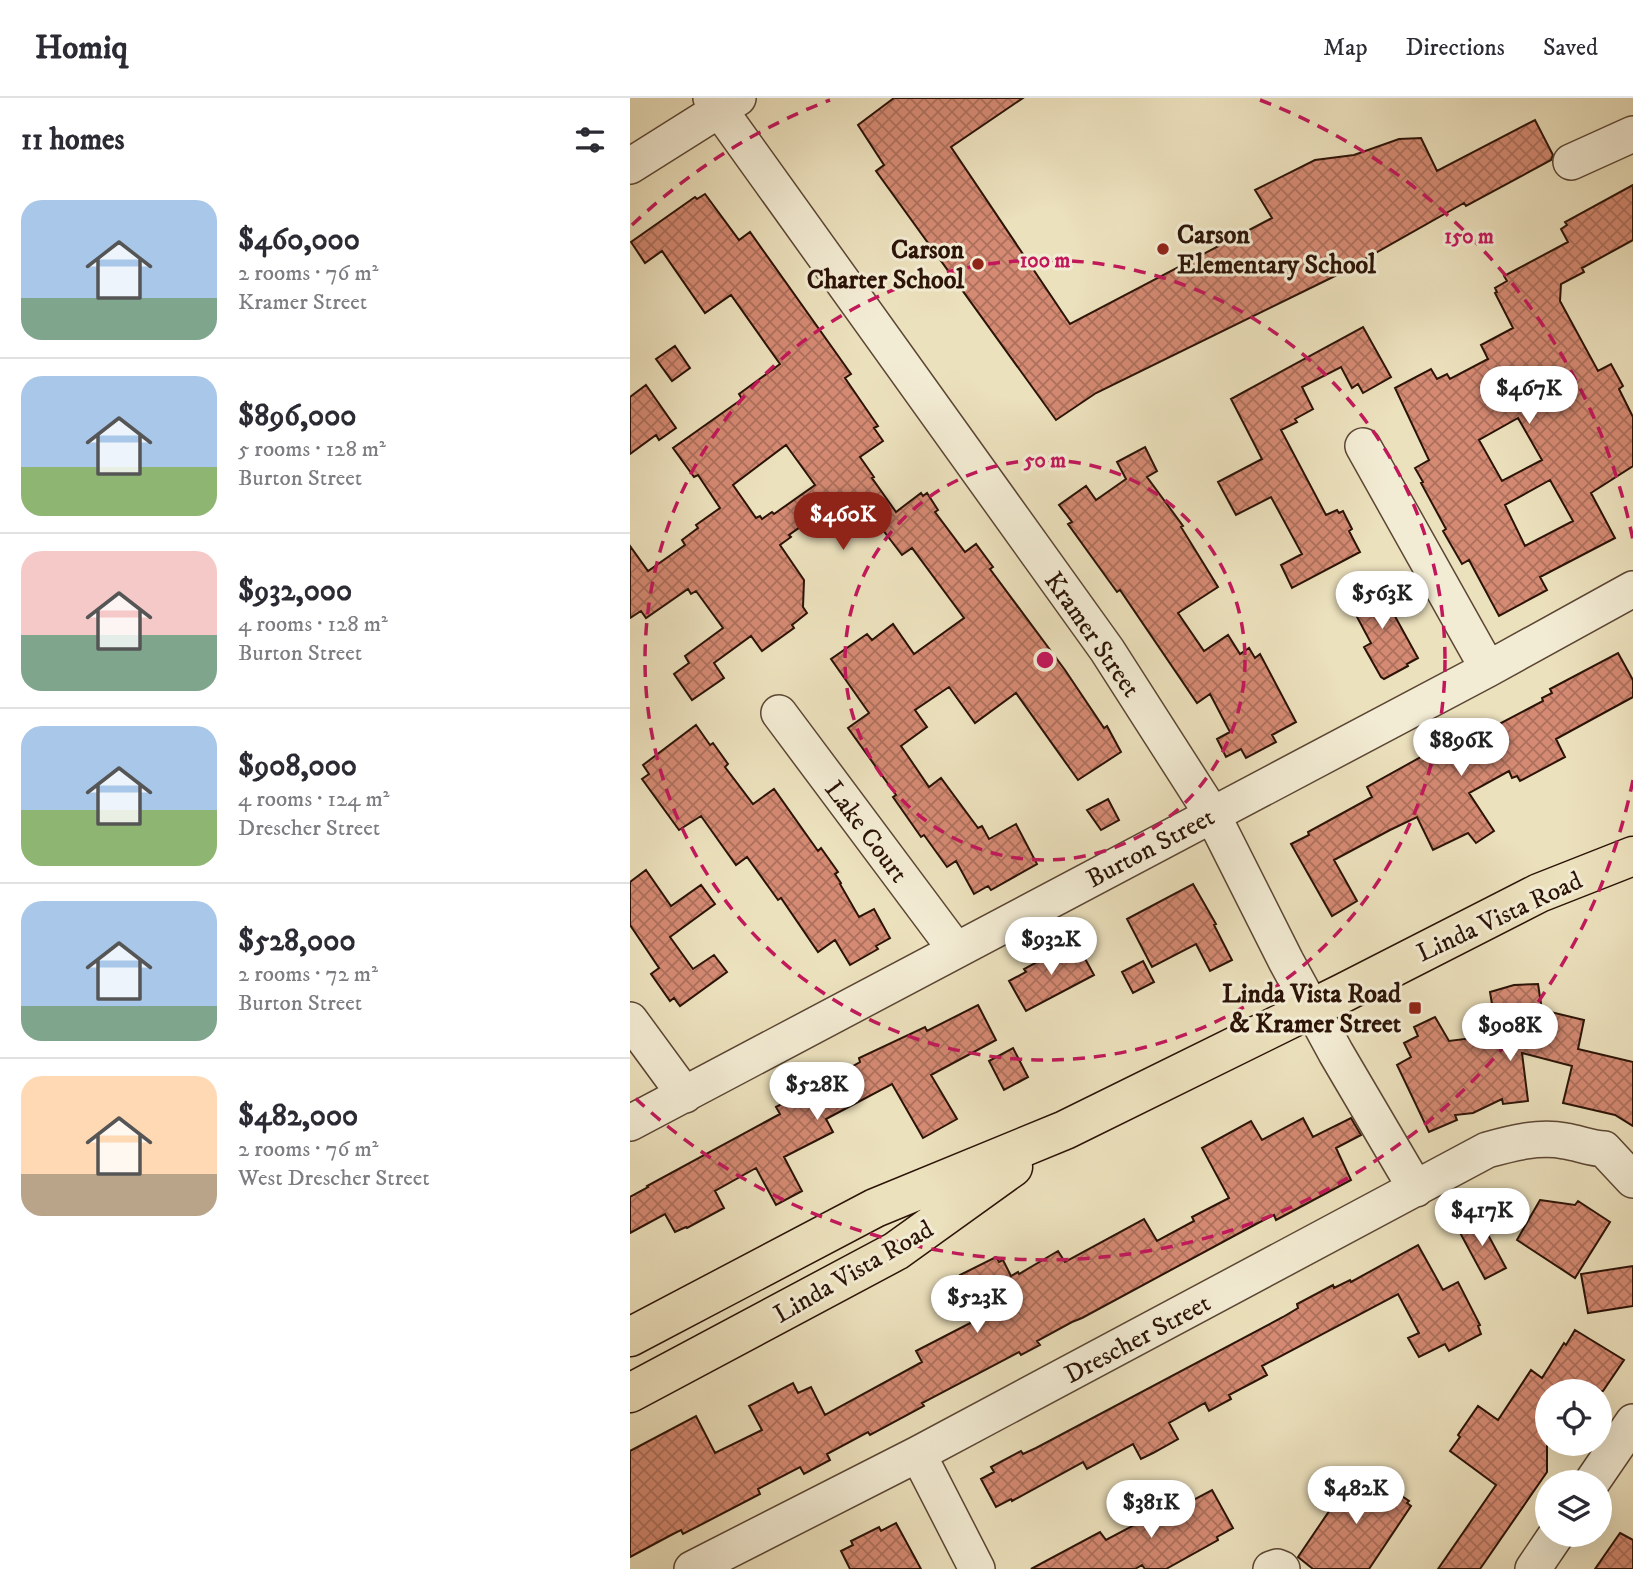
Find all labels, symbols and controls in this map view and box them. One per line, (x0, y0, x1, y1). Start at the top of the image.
text: Homiq (35, 28, 128, 69)
text: Map (1323, 33, 1368, 63)
text: Directions (1406, 33, 1505, 63)
text: Saved (1543, 33, 1598, 63)
icon: filters (571, 121, 609, 159)
text: 11 homes (21, 122, 125, 159)
place label: Carson Elementary School (1177, 219, 1377, 282)
text: $460,000 (238, 222, 360, 259)
text: 150 m (1444, 224, 1494, 250)
icon: home (77, 228, 161, 312)
place label: Carson Charter School (807, 234, 965, 297)
marker: Carson Elementary School (1155, 241, 1171, 257)
text: 100 m (1020, 248, 1070, 274)
marker: Carson Charter School (970, 256, 986, 272)
text: 2 rooms · 76 m² (238, 259, 378, 288)
text: Kramer Street (238, 288, 367, 317)
pin: $467K (1480, 366, 1578, 426)
text: $467K (1496, 374, 1562, 403)
text: $896,000 (238, 398, 356, 435)
icon: home (77, 404, 161, 488)
text: 5 rooms · 128 m² (238, 435, 386, 464)
text: 50 m (1023, 448, 1066, 474)
text: Burton Street (238, 464, 362, 493)
pin: $460K (794, 492, 892, 552)
text: $460K (810, 500, 876, 529)
street label: Kramer Street (1036, 566, 1147, 704)
pin: $563K (1333, 572, 1431, 631)
text: $932,000 (238, 573, 352, 610)
icon: home (77, 579, 161, 663)
text: $563K (1352, 579, 1412, 608)
text: 4 rooms · 128 m² (238, 610, 388, 639)
text: Burton Street (238, 639, 362, 668)
centre of rings (1033, 648, 1057, 672)
pin: $896K (1412, 718, 1510, 778)
text: $896K (1429, 726, 1493, 755)
text: $908,000 (238, 748, 357, 785)
icon: home (77, 754, 161, 838)
street label: Lake Court (817, 774, 915, 889)
text: 4 rooms · 124 m² (238, 785, 389, 814)
street label: Burton Street (1081, 801, 1220, 896)
text: Drescher Street (238, 814, 380, 843)
street label: Linda Vista Road (1412, 865, 1588, 970)
pin: $932K (1002, 918, 1100, 977)
text: $528,000 (238, 923, 356, 960)
text: $932K (1021, 925, 1081, 954)
icon: home (77, 929, 161, 1013)
text: 2 rooms · 72 m² (238, 960, 378, 989)
place label: Linda Vista Road & Kramer Street (1222, 978, 1402, 1041)
text: Burton Street (238, 989, 362, 1018)
marker: Linda Vista Road & Kramer Street (1407, 1000, 1423, 1016)
pin: $908K (1461, 1004, 1559, 1063)
text: $908K (1478, 1011, 1542, 1040)
pin: $528K (768, 1062, 866, 1122)
text: $528K (786, 1070, 848, 1099)
text: $482,000 (238, 1098, 358, 1135)
icon: home (77, 1104, 161, 1188)
text: 2 rooms · 76 m² (238, 1135, 378, 1164)
text: West Drescher Street (238, 1164, 430, 1193)
pin: $417K (1433, 1188, 1531, 1248)
text: $417K (1451, 1196, 1513, 1225)
street label: Linda Vista Road (768, 1213, 940, 1331)
pin: $523K (928, 1276, 1026, 1335)
text: $523K (947, 1283, 1007, 1312)
street label: Drescher Street (1059, 1287, 1216, 1392)
map controls (1535, 1379, 1612, 1547)
button: locate (1535, 1379, 1612, 1456)
pin: $482K (1307, 1466, 1405, 1526)
button: layers (1535, 1470, 1612, 1547)
text: $482K (1324, 1474, 1388, 1503)
pin: $381K (1102, 1480, 1200, 1540)
text: $381K (1122, 1488, 1180, 1517)

